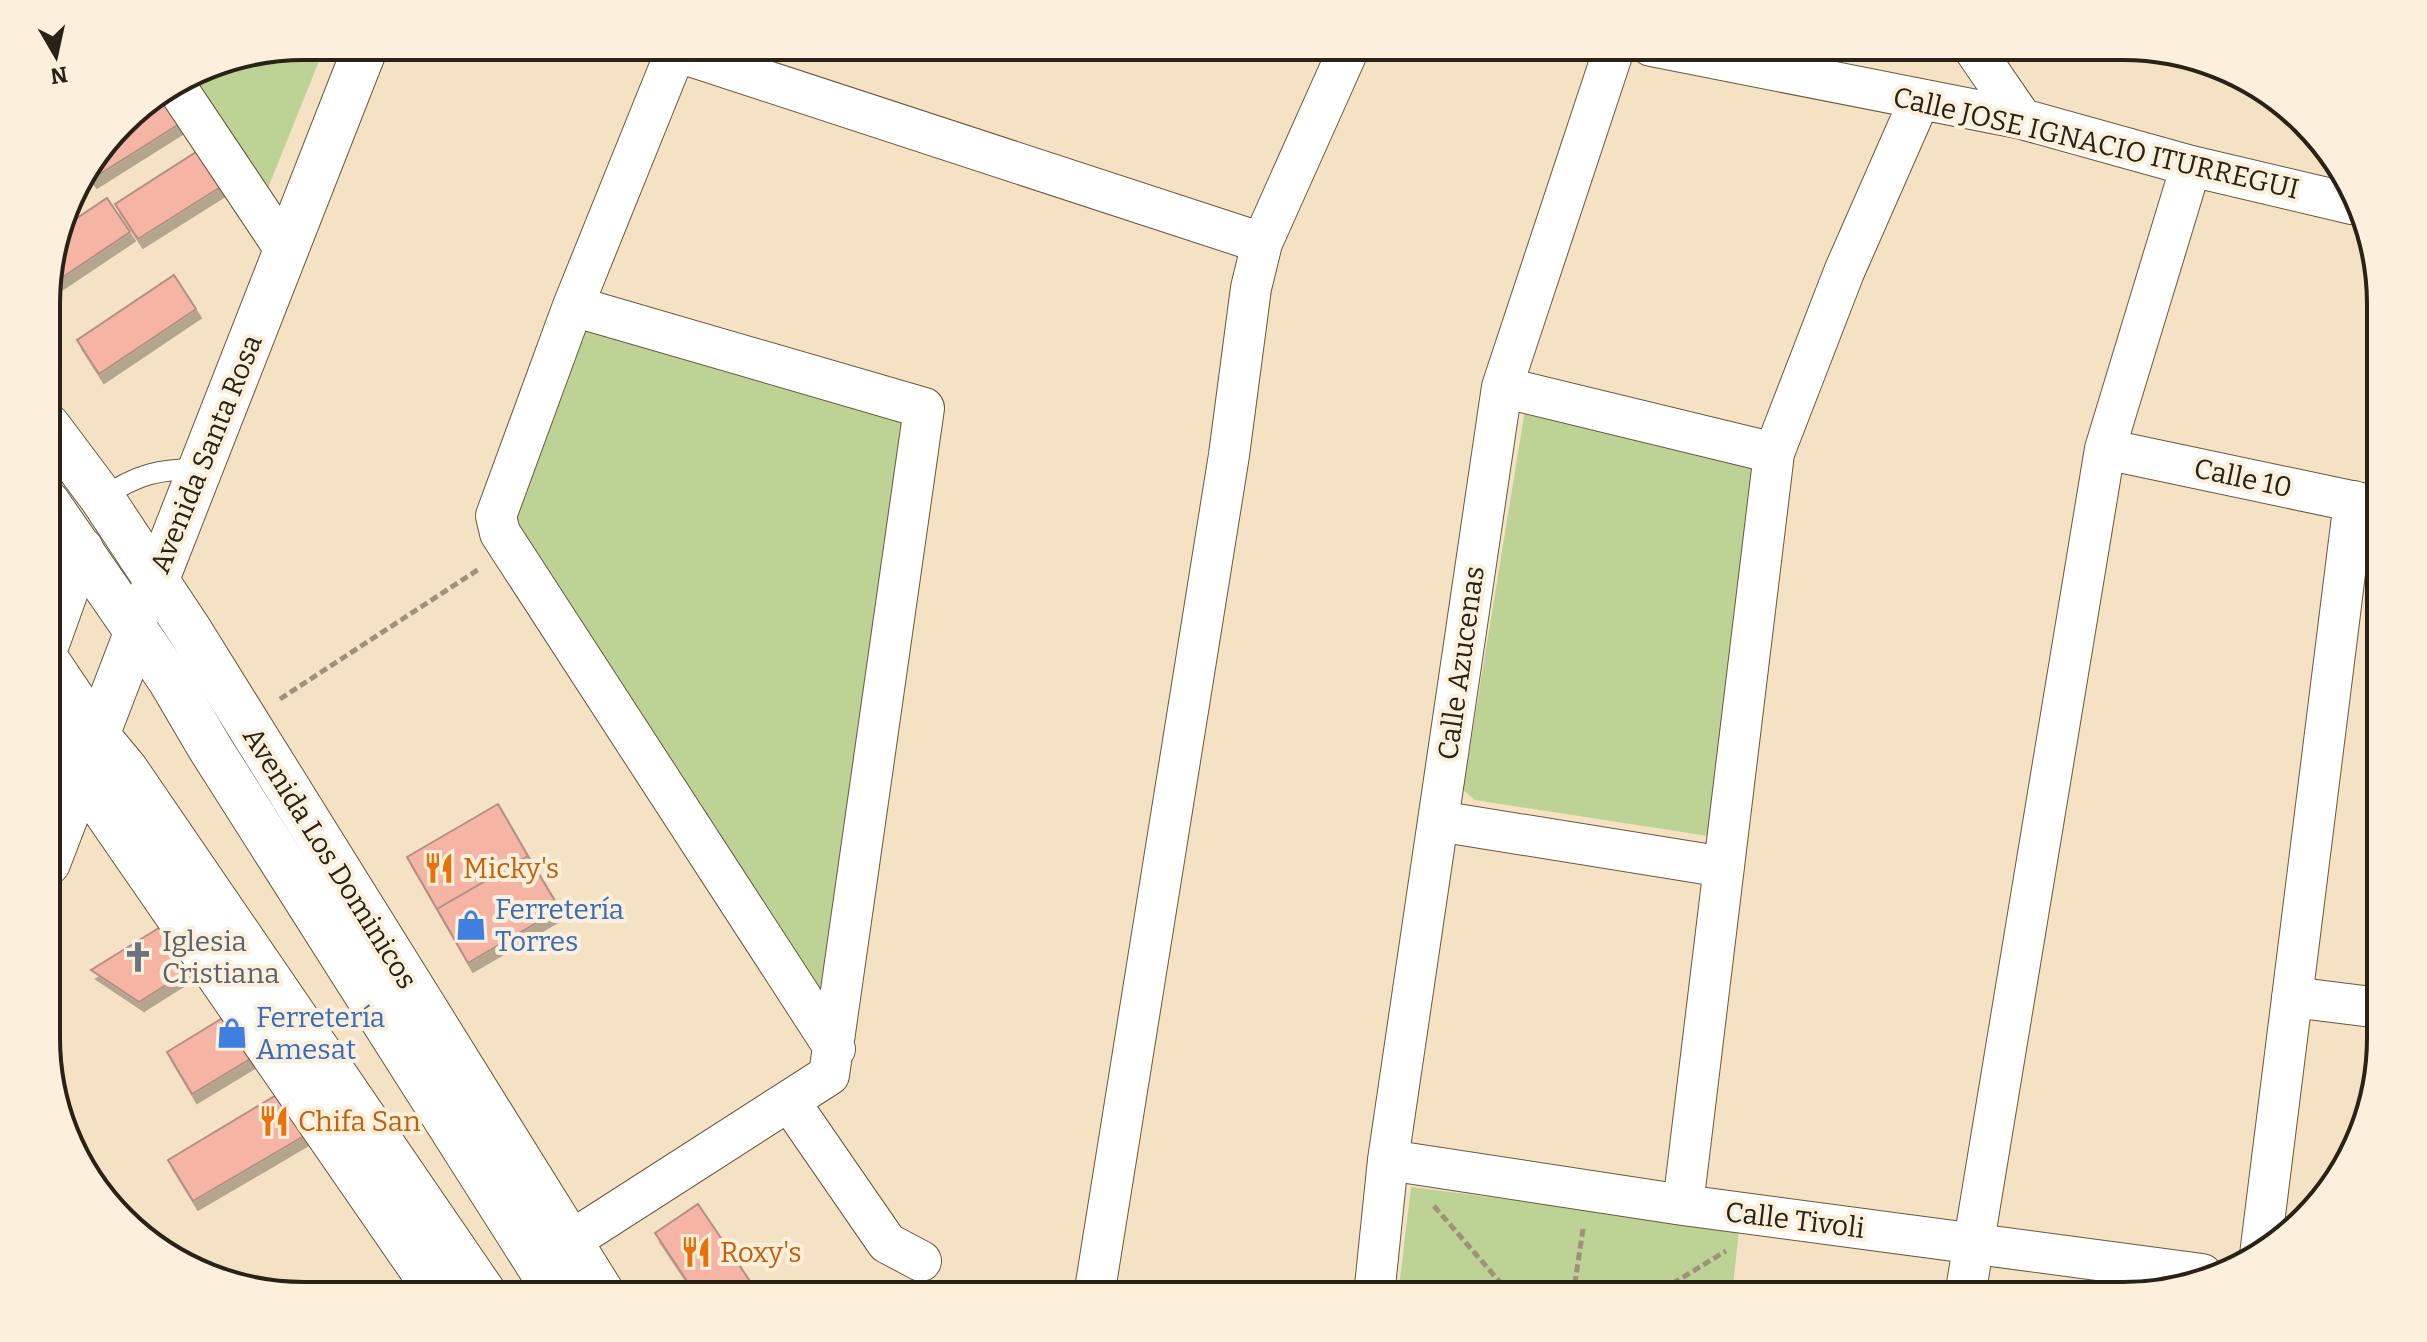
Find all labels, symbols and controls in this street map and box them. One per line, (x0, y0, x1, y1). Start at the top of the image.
north arrow (16, 16, 96, 96)
text: N (49, 61, 70, 90)
street label: Calle JOSE IGNACIO ITURREGUI (1890, 80, 2302, 206)
street label: Avenida Santa Rosa (143, 330, 269, 578)
street label: Calle 10 (2191, 452, 2295, 504)
street label: Calle Azucenas (1431, 564, 1491, 762)
street label: Avenida Los Dominicos (236, 721, 424, 995)
restaurant icon: Micky's (422, 851, 456, 885)
place label: Micky's (463, 852, 559, 885)
place label: Ferretería Torres (495, 893, 624, 958)
shop icon: Ferretería Torres (454, 908, 488, 942)
place label: Iglesia Cristiana (162, 925, 279, 990)
church icon: Iglesia Cristiana (121, 940, 155, 974)
place label: Ferretería Amesat (256, 1001, 385, 1066)
shop icon: Ferretería Amesat (215, 1016, 249, 1050)
restaurant icon: Chifa San (257, 1104, 291, 1138)
place label: Chifa San (298, 1105, 421, 1138)
street label: Calle Tivoli (1723, 1195, 1867, 1245)
restaurant icon: Roxy's (679, 1235, 713, 1269)
place label: Roxy's (720, 1236, 802, 1269)

